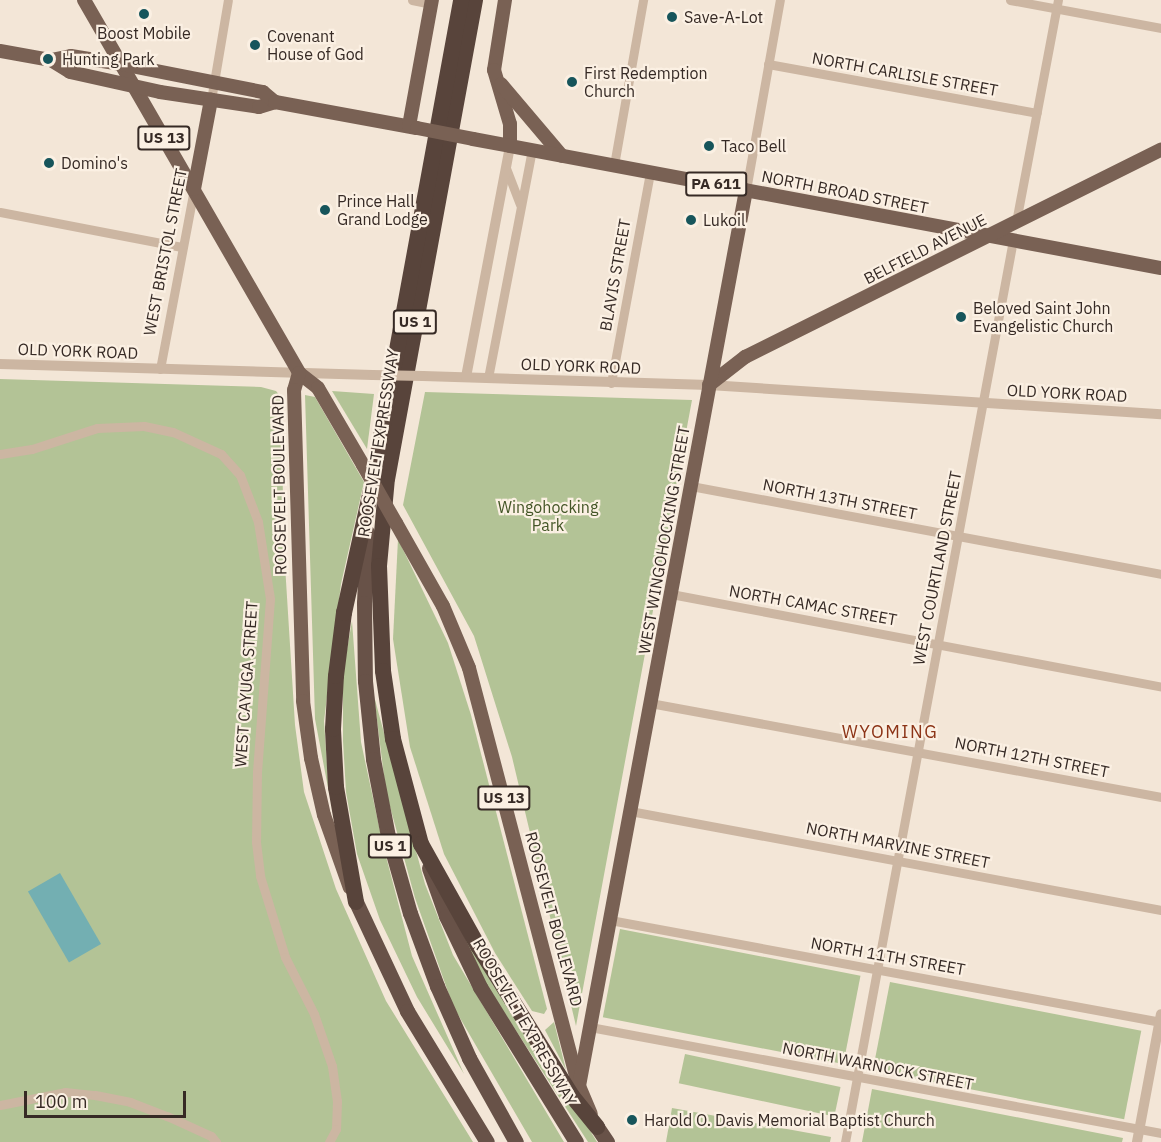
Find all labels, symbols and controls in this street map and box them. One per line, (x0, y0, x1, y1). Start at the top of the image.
marker: Boost Mobile (137, 7, 151, 21)
place label: Save-A-Lot (684, 7, 763, 27)
marker: Save-A-Lot (665, 10, 679, 24)
place label: Boost Mobile (97, 23, 191, 43)
place label: Covenant House of God (267, 26, 364, 64)
marker: Covenant House of God (248, 38, 262, 52)
street label: NORTH CARLISLE STREET (811, 48, 999, 100)
place label: Hunting Park (62, 49, 155, 69)
marker: Hunting Park (39, 50, 57, 68)
place label: First Redemption Church (584, 63, 708, 101)
marker: First Redemption Church (565, 75, 579, 89)
road number: US 13 (137, 126, 191, 150)
place label: Taco Bell (721, 136, 786, 156)
marker: Taco Bell (702, 139, 716, 153)
place label: Domino's (61, 153, 128, 173)
marker: Domino's (42, 156, 56, 170)
street label: NORTH BROAD STREET (760, 166, 930, 218)
street label: WEST BRISTOL STREET (139, 167, 191, 337)
road number: PA 611 (684, 172, 748, 196)
place label: Prince Hall Grand Lodge (337, 191, 428, 229)
marker: Prince Hall Grand Lodge (318, 203, 332, 217)
place label: Lukoil (703, 210, 745, 230)
street label: BELFIELD AVENUE (860, 210, 990, 288)
marker: Lukoil (684, 213, 698, 227)
street label: BLAVIS STREET (596, 217, 634, 333)
place label: Beloved Saint John Evangelistic Church (973, 298, 1113, 336)
road number: US 1 (392, 310, 438, 334)
marker: Beloved Saint John Evangelistic Church (954, 310, 968, 324)
street label: OLD YORK ROAD (17, 339, 139, 363)
street label: ROOSEVELT EXPRESSWAY (354, 348, 402, 538)
street label: OLD YORK ROAD (520, 354, 642, 378)
street label: OLD YORK ROAD (1006, 380, 1128, 406)
street label: ROOSEVELT BOULEVARD (268, 395, 290, 575)
street label: WEST WINGOHOCKING STREET (634, 424, 694, 656)
street label: WEST COURTLAND STREET (909, 469, 965, 667)
street label: NORTH 13TH STREET (761, 475, 919, 523)
park label: Wingohocking Park (498, 497, 598, 535)
street label: NORTH CAMAC STREET (728, 581, 898, 629)
street label: WEST CAYUGA STREET (231, 600, 261, 768)
district label: WYOMING (842, 721, 938, 743)
street label: NORTH 12TH STREET (953, 733, 1111, 781)
road number: US 13 (477, 786, 531, 810)
street label: NORTH MARVINE STREET (805, 818, 991, 872)
street label: ROOSEVELT BOULEVARD (521, 829, 587, 1009)
road number: US 1 (368, 834, 412, 858)
street label: NORTH 11TH STREET (809, 933, 967, 979)
street label: ROOSEVELT EXPRESSWAY (469, 935, 581, 1109)
street label: NORTH WARNOCK STREET (781, 1038, 975, 1094)
scale bar (27, 1079, 189, 1117)
text: 100 m (35, 1090, 87, 1113)
place label: Harold O. Davis Memorial Baptist Church (644, 1110, 935, 1130)
marker: Harold O. Davis Memorial Baptist Church (625, 1113, 639, 1127)

